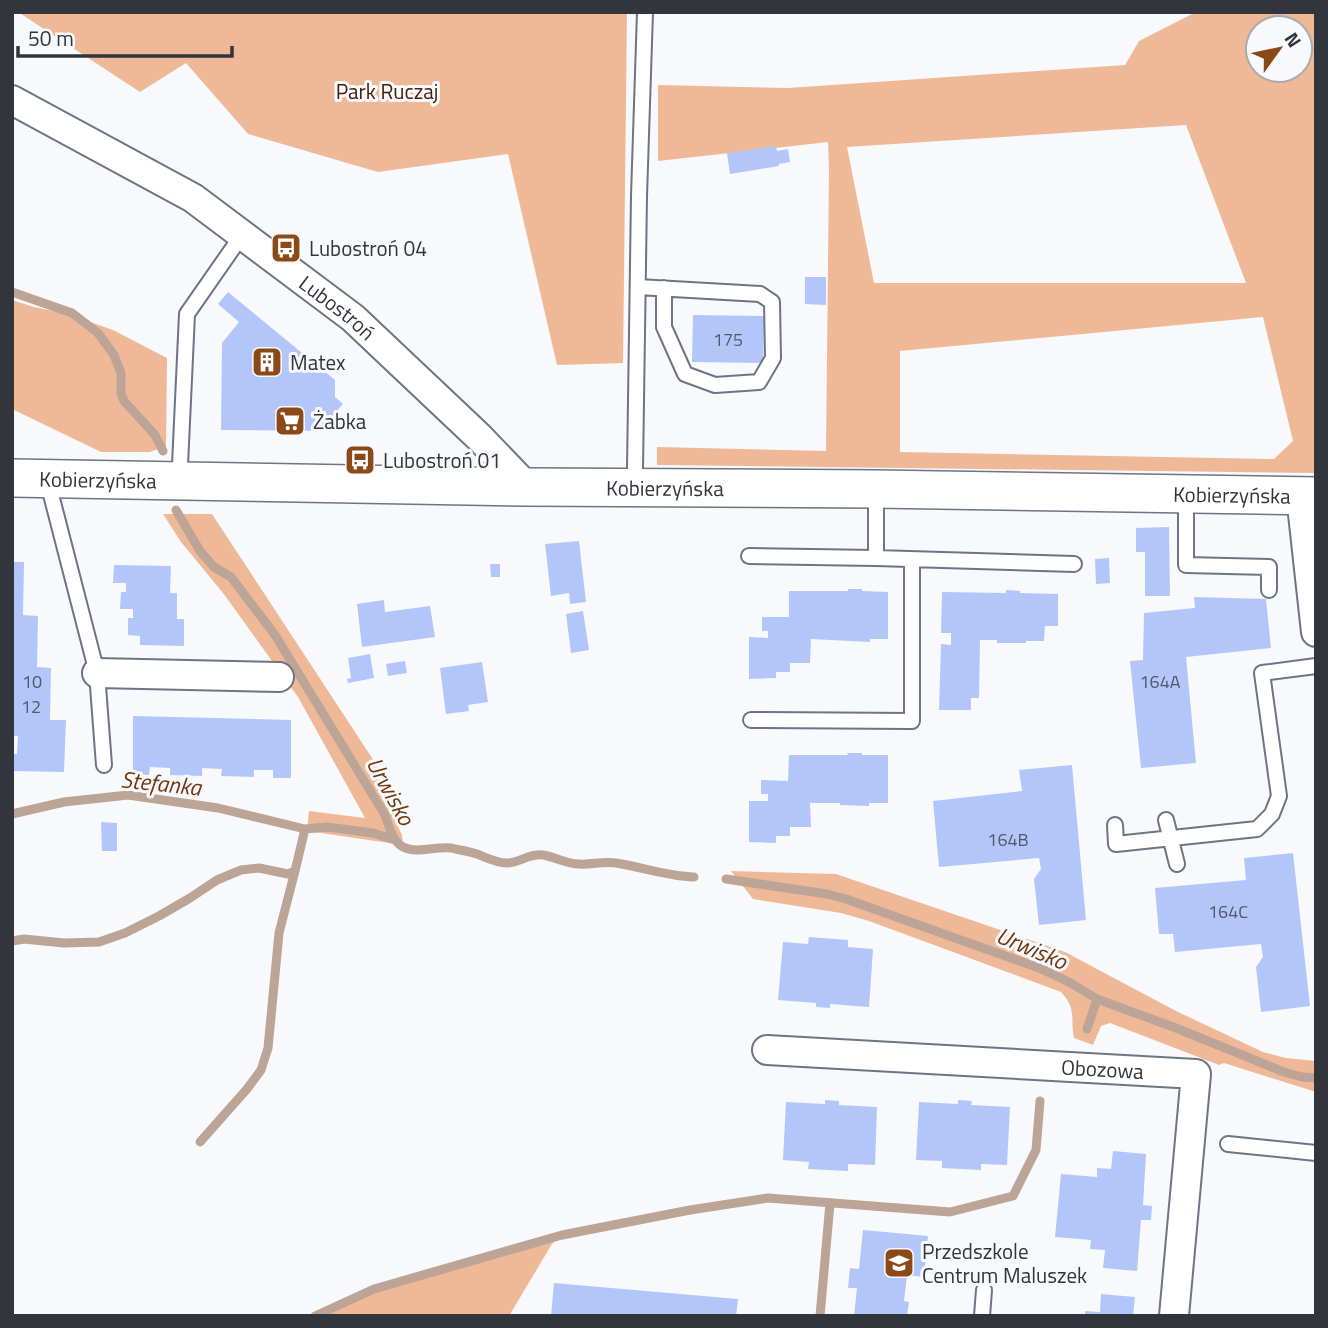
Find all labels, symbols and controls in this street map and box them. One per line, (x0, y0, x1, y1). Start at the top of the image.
scale bar (18, 14, 231, 58)
north arrow (1244, 14, 1314, 84)
text: 50 m (28, 22, 74, 54)
text: N (1278, 26, 1309, 53)
park label: Park Ruczaj (336, 75, 438, 107)
bus stop icon: Lubostroń 04 (269, 231, 303, 265)
place label: Lubostroń 04 (309, 232, 427, 264)
street label: Lubostroń (292, 267, 383, 348)
house number: 175 (713, 326, 743, 353)
building icon: Matex (250, 345, 284, 379)
place label: Matex (290, 346, 346, 378)
supermarket icon: Żabka (273, 404, 307, 438)
place label: Żabka (313, 405, 367, 437)
bus stop icon: Lubostroń 01 (343, 443, 377, 477)
place label: Lubostroń 01 (383, 444, 501, 476)
street label: Kobierzyńska (39, 462, 158, 497)
street label: Kobierzyńska (606, 471, 724, 504)
street label: Kobierzyńska (1173, 478, 1291, 512)
house number: 10 (22, 668, 42, 695)
house number: 164A (1140, 668, 1181, 695)
house number: 12 (21, 693, 41, 720)
water label: Urwisko (358, 750, 424, 832)
water label: Stefanka (119, 761, 204, 805)
house number: 164B (987, 826, 1029, 853)
house number: 164C (1208, 898, 1248, 925)
water label: Urwisko (991, 918, 1073, 979)
street label: Obozowa (1060, 1050, 1145, 1087)
place label: Przedszkole Centrum Maluszek (922, 1235, 1087, 1291)
school or university icon: Przedszkole Centrum Maluszek (882, 1246, 916, 1280)

